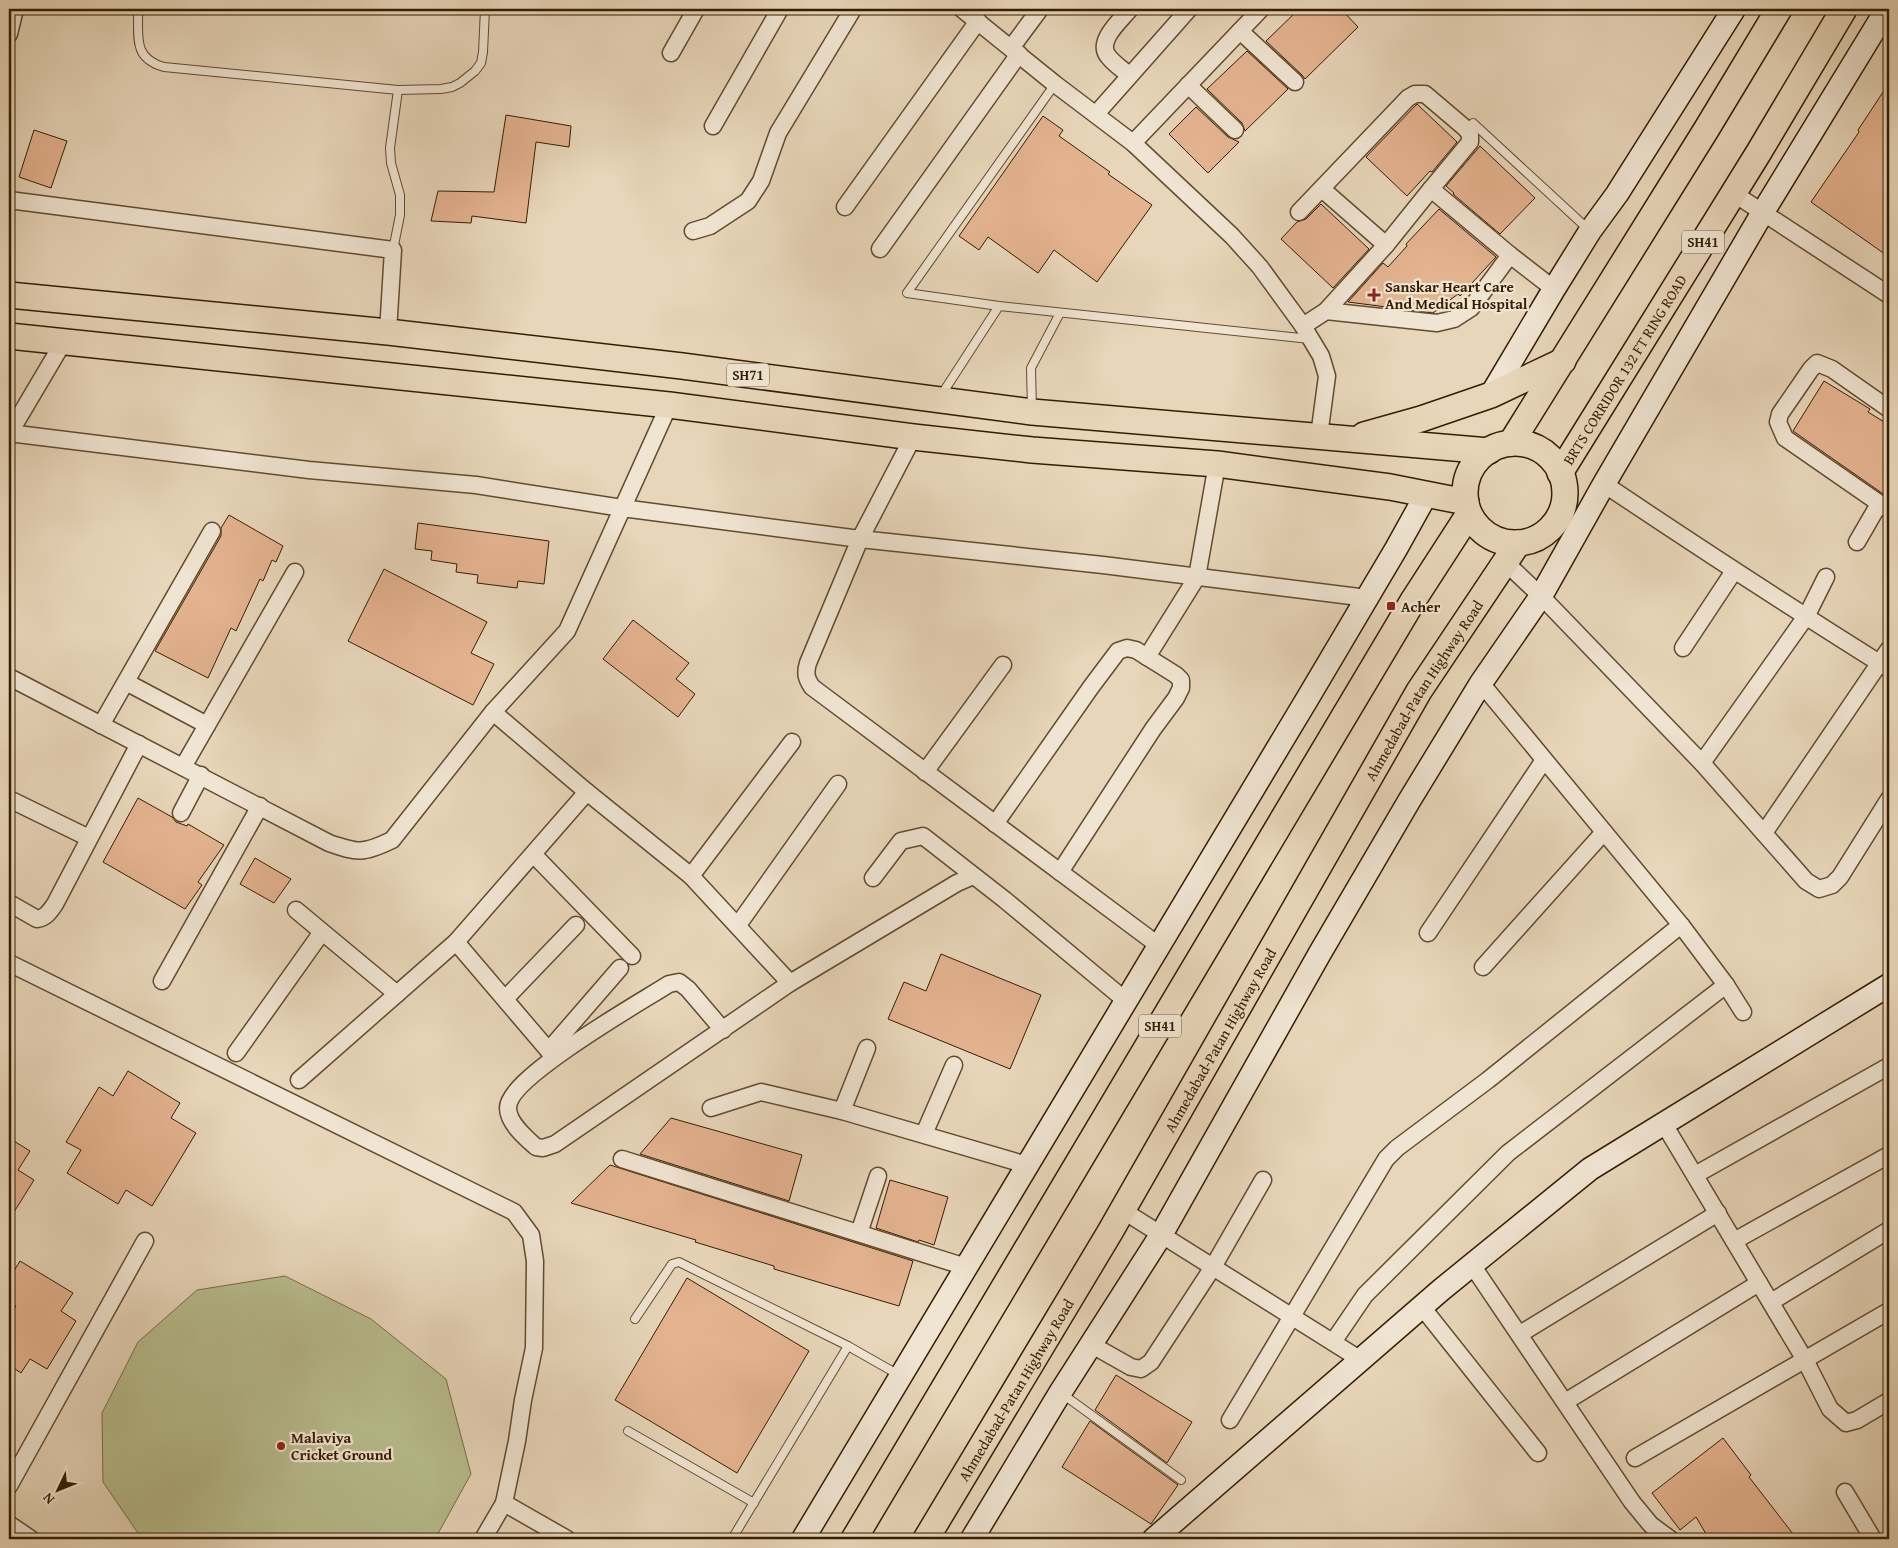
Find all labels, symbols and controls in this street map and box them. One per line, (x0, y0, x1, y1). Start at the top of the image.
road number: SH41 (1682, 230, 1724, 253)
street label: BRTS CORRIDOR 132 FT RING ROAD (1557, 270, 1691, 468)
place label: Sanskar Heart Care And Medical Hospital (1385, 276, 1528, 314)
marker: Sanskar Heart Care And Medical Hospital (1367, 288, 1381, 302)
road number: SH71 (727, 364, 769, 386)
street label: Ahmedabad-Patan Highway Road (1360, 596, 1488, 784)
place label: Acher (1401, 596, 1441, 617)
marker: Acher (1385, 600, 1397, 612)
street label: Ahmedabad-Patan Highway Road (1159, 944, 1281, 1136)
road number: SH41 (1139, 1014, 1181, 1038)
street label: Ahmedabad-Patan Highway Road (953, 1295, 1078, 1485)
place label: Malaviya Cricket Ground (291, 1427, 393, 1465)
marker: Malaviya Cricket Ground (275, 1440, 287, 1452)
north arrow (32, 1466, 82, 1516)
text: N (38, 1488, 59, 1509)

